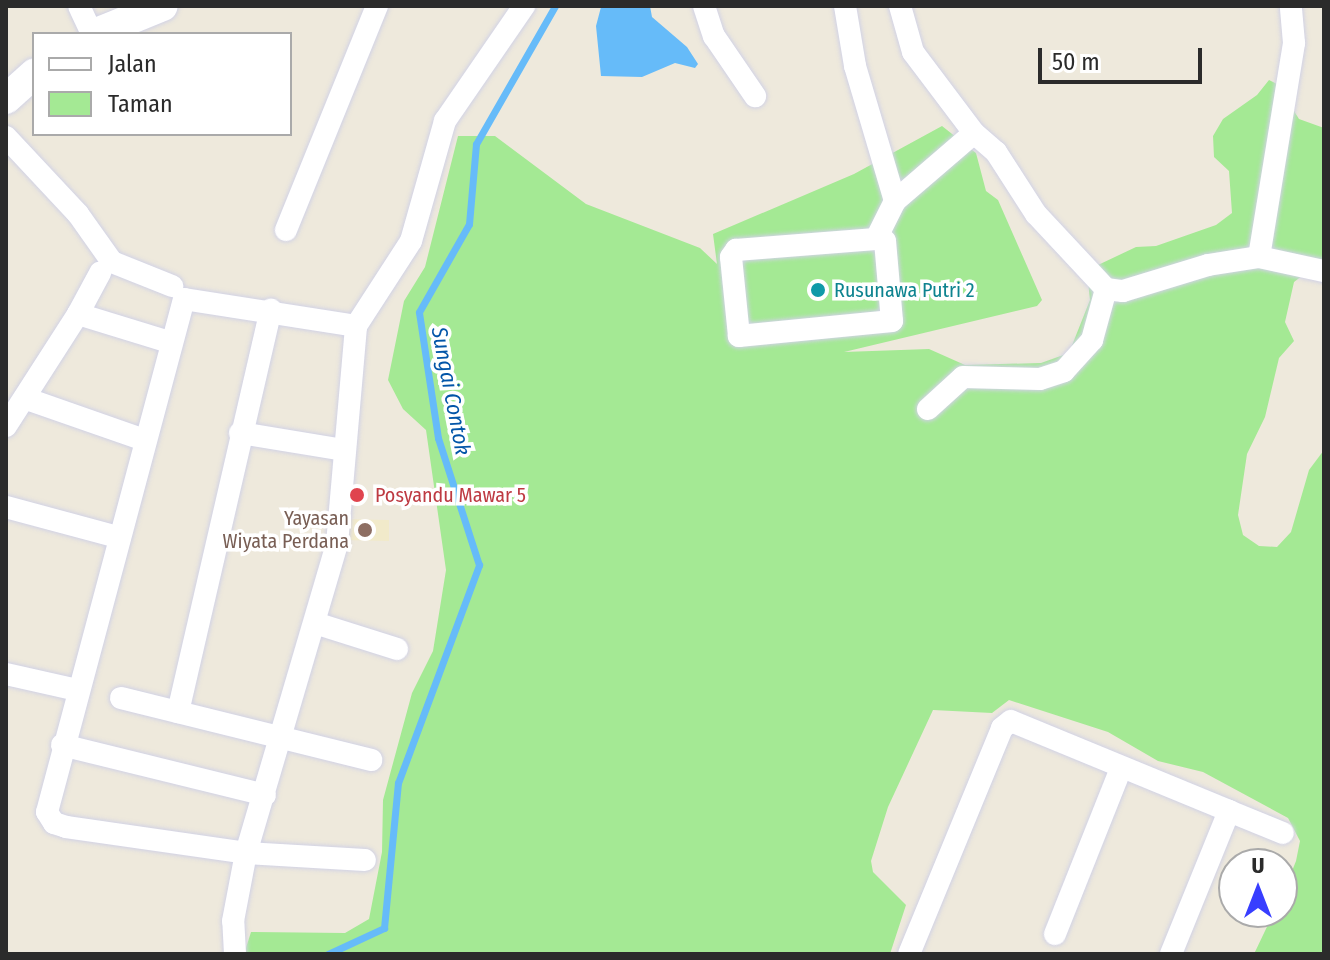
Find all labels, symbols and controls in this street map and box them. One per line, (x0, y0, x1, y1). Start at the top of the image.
legend (32, 32, 292, 136)
scale bar (1042, 32, 1206, 82)
text: 50 m (1052, 48, 1100, 76)
text: Jalan (108, 50, 157, 78)
text: Taman (108, 90, 173, 118)
place label: Rusunawa Putri 2 (834, 278, 974, 302)
marker: Rusunawa Putri 2 (809, 281, 827, 299)
water label: Sungai Contok (426, 325, 476, 457)
place label: Posyandu Mawar 5 (375, 483, 526, 507)
marker: Posyandu Mawar 5 (346, 484, 368, 506)
place label: Yayasan Wiyata Perdana (223, 506, 349, 553)
marker: Yayasan Wiyata Perdana (356, 521, 374, 539)
north arrow (1218, 848, 1298, 928)
text: U (1252, 852, 1264, 879)

